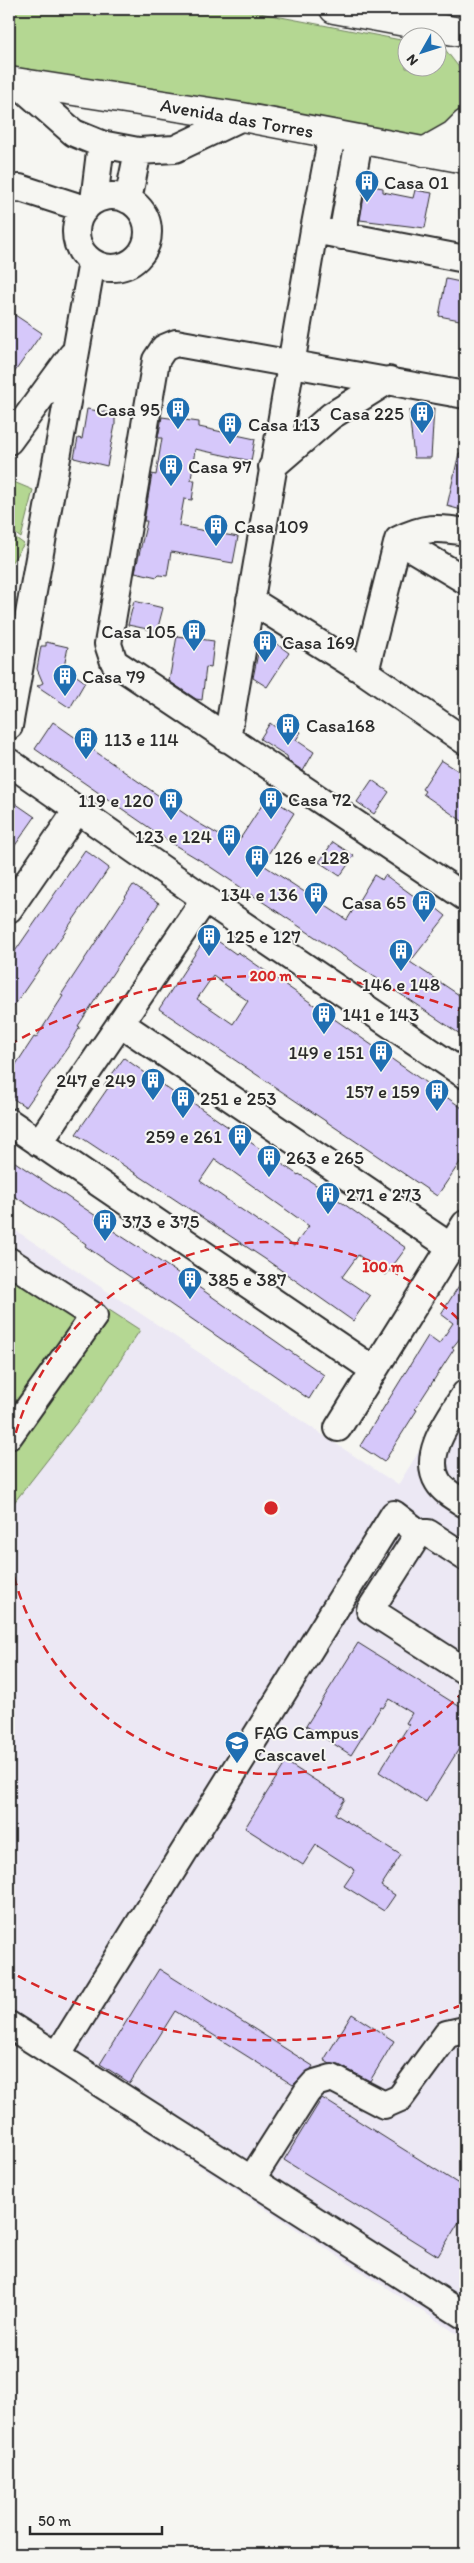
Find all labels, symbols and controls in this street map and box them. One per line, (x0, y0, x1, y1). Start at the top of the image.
north arrow (396, 28, 446, 78)
text: N (403, 51, 422, 69)
street label: Avenida das Torres (159, 93, 315, 143)
building icon: Casa 01 (354, 169, 380, 203)
place label: Casa 01 (384, 171, 449, 194)
building icon: Casa 95 (165, 396, 191, 430)
place label: Casa 95 (96, 398, 160, 421)
building icon: Casa 225 (409, 400, 435, 434)
place label: Casa 225 (330, 402, 404, 425)
building icon: Casa 113 (217, 411, 243, 445)
place label: Casa 113 (248, 413, 320, 436)
building icon: Casa 97 (158, 453, 184, 487)
place label: Casa 97 (188, 455, 252, 478)
building icon: Casa 109 (203, 513, 229, 547)
place label: Casa 109 (234, 515, 309, 538)
building icon: Casa 105 (181, 618, 207, 652)
place label: Casa 105 (101, 620, 176, 643)
building icon: Casa 169 (252, 629, 278, 663)
place label: Casa 169 (282, 631, 355, 654)
building icon: Casa 79 (52, 663, 78, 697)
place label: Casa 79 (82, 665, 146, 688)
building icon: Casa168 (275, 712, 301, 746)
place label: Casa168 (306, 714, 375, 737)
building icon: 113 e 114 (73, 726, 99, 760)
place label: 113 e 114 (104, 728, 179, 751)
building icon: Casa 72 (258, 786, 284, 820)
building icon: 119 e 120 (158, 787, 184, 821)
place label: Casa 72 (288, 788, 352, 811)
place label: 119 e 120 (78, 789, 154, 812)
building icon: 123 e 124 (216, 823, 242, 857)
place label: 123 e 124 (135, 825, 212, 848)
building icon: 126 e 128 (244, 844, 270, 878)
place label: 126 e 128 (274, 846, 350, 869)
building icon: 134 e 136 (303, 881, 329, 915)
place label: 134 e 136 (221, 883, 298, 906)
building icon: Casa 65 (411, 889, 437, 923)
place label: Casa 65 (342, 891, 406, 914)
building icon: 125 e 127 (196, 923, 222, 957)
place label: 125 e 127 (226, 925, 301, 948)
building icon: 146 e 148 (388, 938, 414, 972)
text: 200 m (250, 967, 293, 985)
place label: 146 e 148 (362, 973, 440, 996)
building icon: 141 e 143 (311, 1001, 337, 1035)
place label: 141 e 143 (342, 1003, 419, 1026)
building icon: 149 e 151 (368, 1039, 394, 1073)
place label: 149 e 151 (289, 1041, 364, 1064)
building icon: 247 e 249 (140, 1067, 166, 1101)
place label: 247 e 249 (56, 1069, 136, 1092)
building icon: 157 e 159 (424, 1078, 450, 1112)
place label: 157 e 159 (345, 1080, 420, 1103)
building icon: 251 e 253 (170, 1085, 196, 1119)
place label: 251 e 253 (200, 1087, 277, 1110)
building icon: 259 e 261 (227, 1123, 253, 1157)
place label: 259 e 261 (146, 1125, 222, 1148)
building icon: 263 e 265 (256, 1144, 282, 1178)
place label: 263 e 265 (286, 1146, 364, 1169)
building icon: 271 e 273 (315, 1181, 341, 1215)
place label: 271 e 273 (346, 1183, 422, 1206)
building icon: 373 e 375 (92, 1208, 118, 1242)
place label: 373 e 375 (122, 1210, 200, 1233)
text: 100 m (362, 1258, 404, 1276)
building icon: 385 e 387 (177, 1266, 203, 1300)
place label: 385 e 387 (208, 1268, 287, 1291)
centre of rings (262, 1499, 280, 1517)
place label: FAG Campus Cascavel (254, 1721, 359, 1766)
school or university icon: FAG Campus Cascavel (224, 1730, 250, 1764)
scale bar (30, 2503, 162, 2535)
text: 50 m (38, 2512, 71, 2530)

